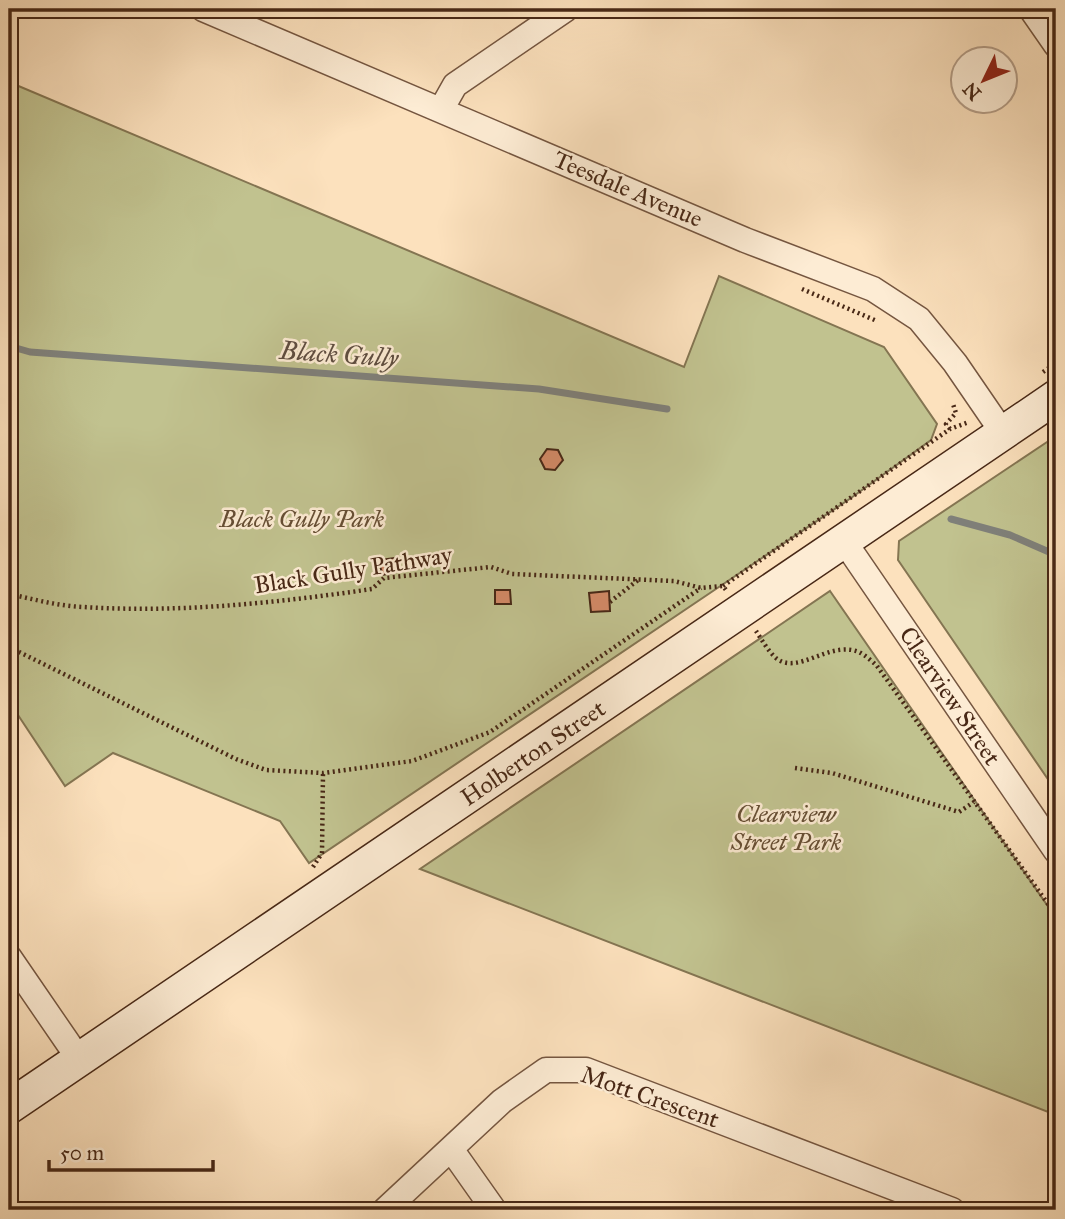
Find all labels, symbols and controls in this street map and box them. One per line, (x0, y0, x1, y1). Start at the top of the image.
north arrow (950, 46, 1020, 116)
text: N (958, 78, 986, 105)
street label: Teesdale Avenue (549, 144, 707, 234)
water label: Black Gully (278, 334, 401, 374)
park label: Black Gully Park (219, 504, 385, 534)
street label: Black Gully Pathway (252, 539, 455, 600)
street label: Clearview Street (893, 621, 1008, 771)
street label: Holberton Street (455, 693, 612, 812)
park label: Clearview Street Park (730, 799, 842, 857)
street label: Mott Crescent (577, 1059, 724, 1135)
scale bar (49, 1128, 214, 1172)
text: 50 m (60, 1140, 105, 1166)

